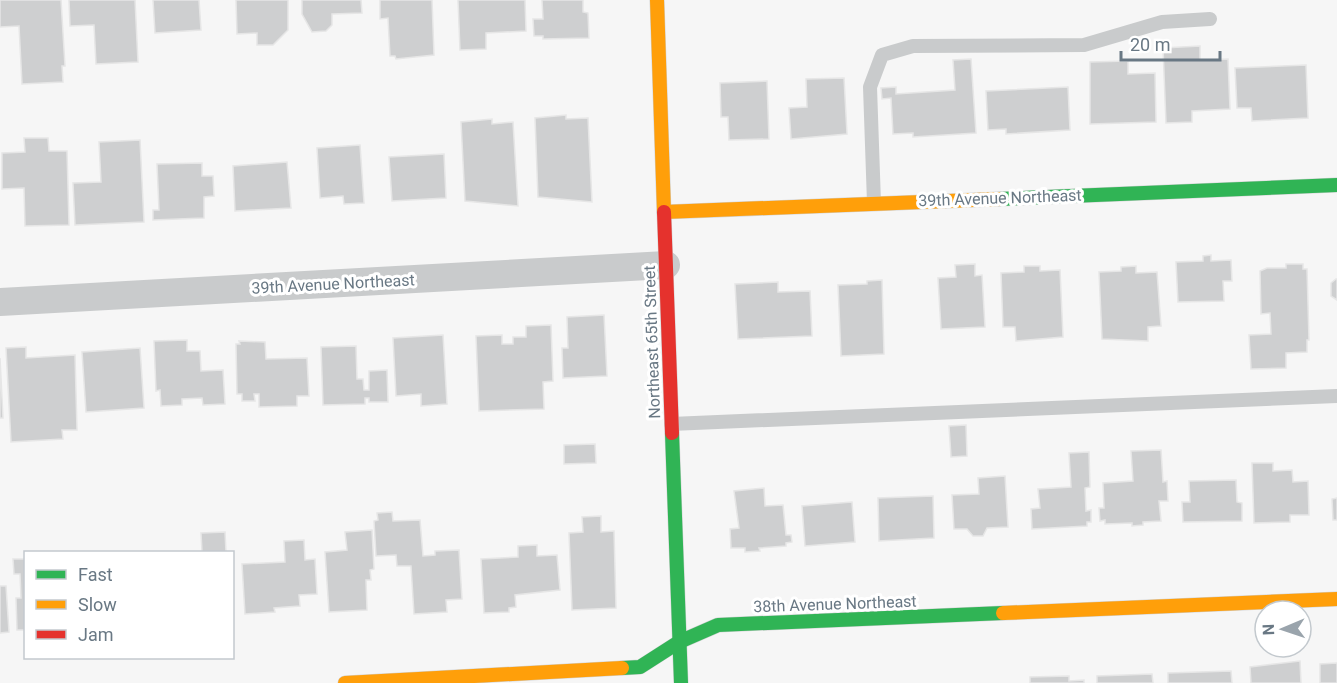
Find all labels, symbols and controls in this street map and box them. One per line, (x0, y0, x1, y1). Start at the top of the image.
scale bar (1121, 24, 1220, 62)
text: 20 m (1130, 34, 1170, 55)
street label: 39th Avenue Northeast (918, 186, 1082, 210)
street label: Northeast 65th Street (640, 265, 664, 419)
street label: 39th Avenue Northeast (251, 270, 415, 298)
legend (24, 551, 234, 659)
text: Fast (78, 564, 113, 585)
street label: 38th Avenue Northeast (753, 592, 917, 616)
text: Slow (78, 594, 117, 615)
north arrow (1253, 599, 1313, 659)
text: Jam (78, 624, 114, 645)
text: N (1259, 624, 1278, 635)

